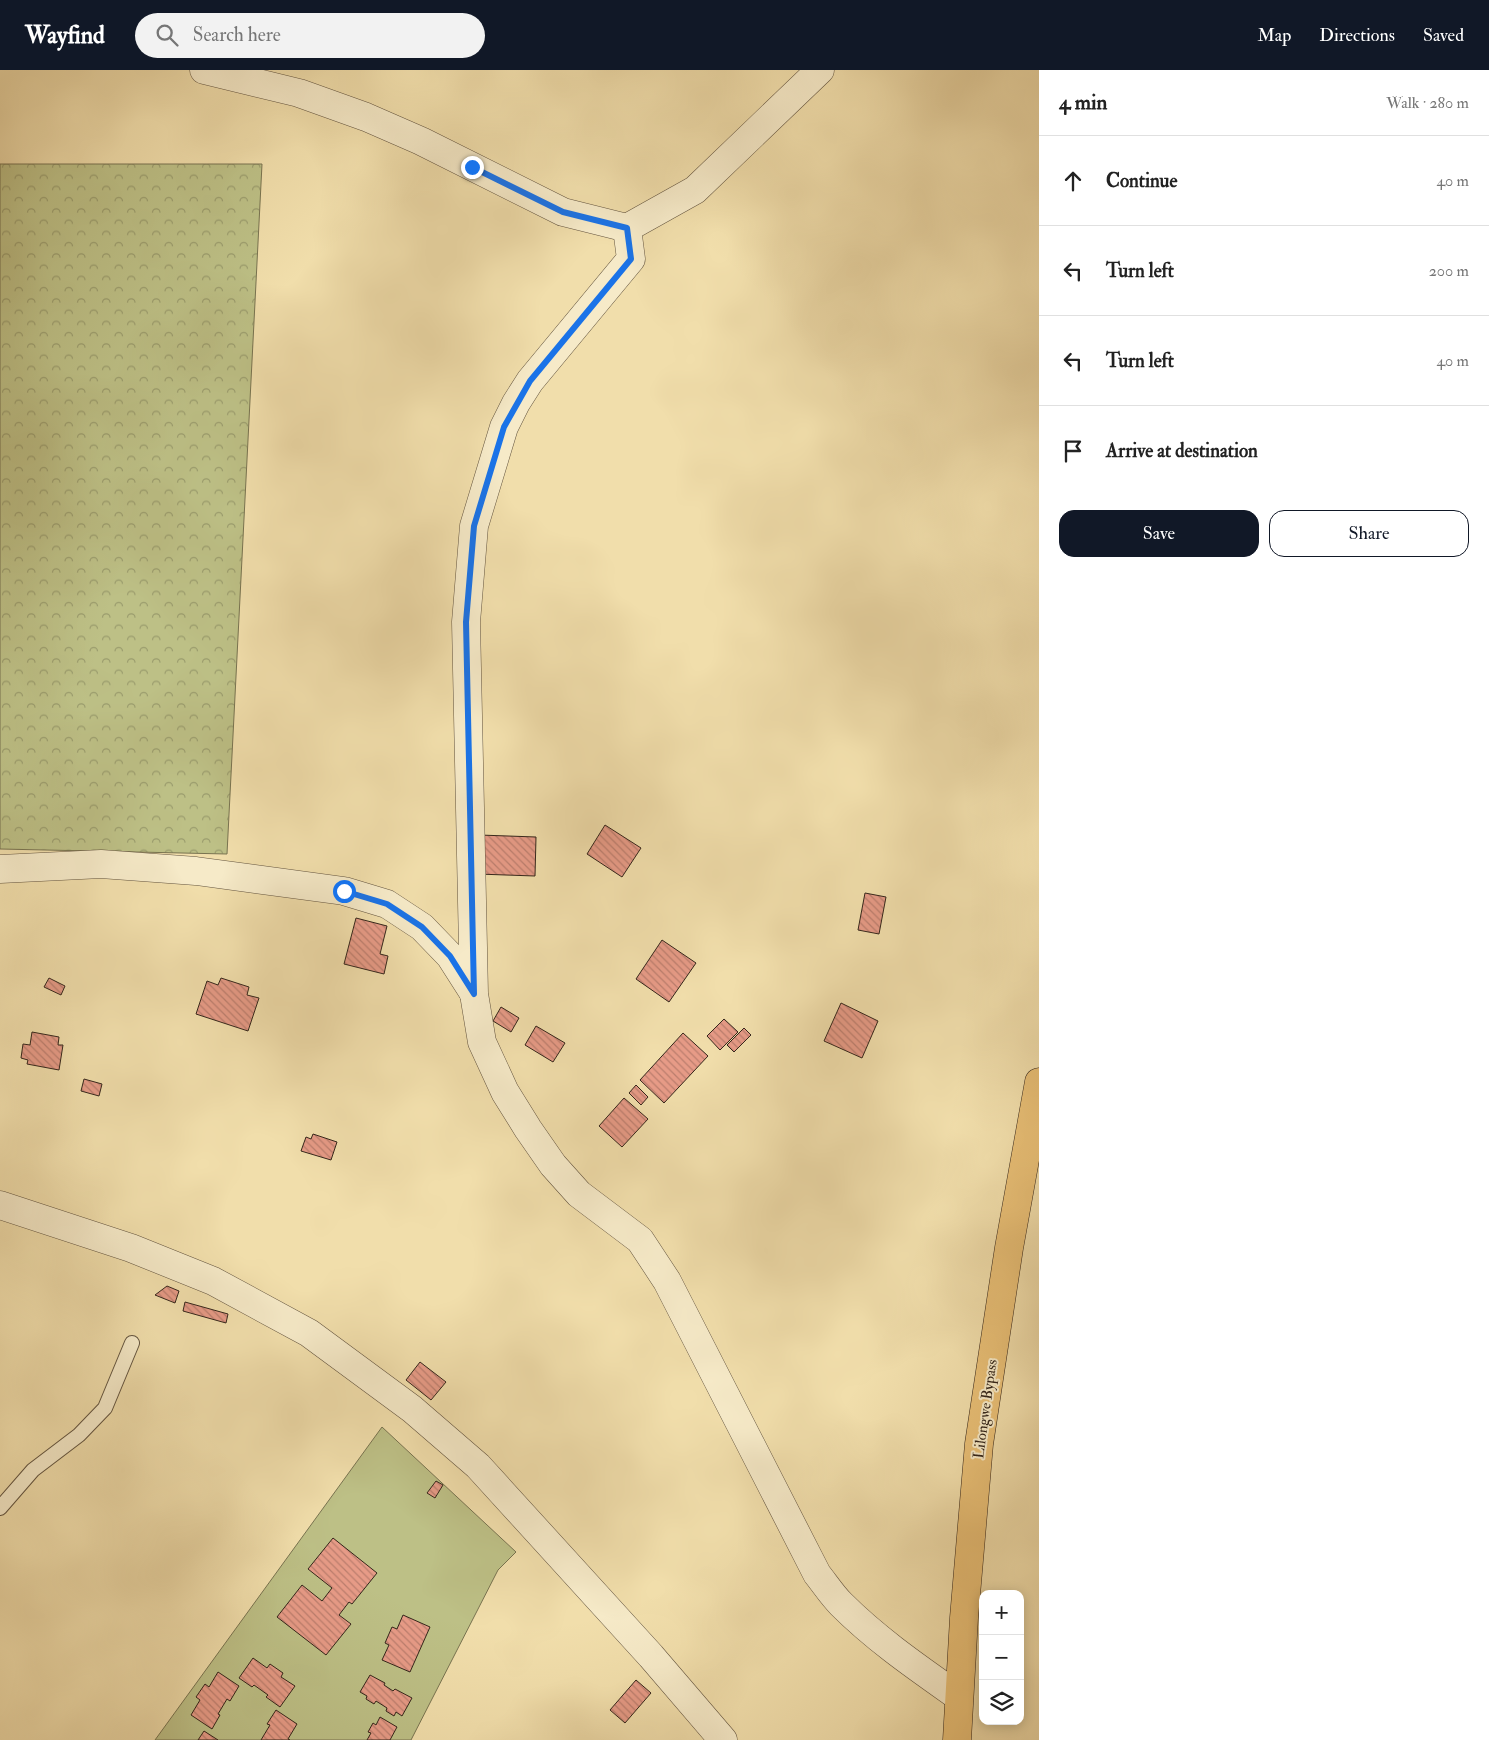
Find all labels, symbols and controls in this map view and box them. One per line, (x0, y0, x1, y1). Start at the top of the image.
search box (135, 13, 485, 58)
text: Wayfind (25, 20, 105, 51)
icon: search (153, 21, 181, 49)
text: Search here (193, 23, 281, 47)
text: Map (1258, 24, 1291, 47)
text: Directions (1319, 24, 1395, 47)
text: Saved (1423, 24, 1464, 47)
text: 4 min (1059, 89, 1107, 116)
text: Walk · 280 m (1386, 93, 1469, 113)
route end (461, 156, 484, 179)
icon: ahead (1059, 167, 1087, 195)
text: Continue (1106, 169, 1177, 193)
text: 40 m (1436, 171, 1469, 191)
icon: left (1059, 257, 1087, 285)
text: Turn left (1106, 259, 1174, 283)
text: 200 m (1429, 261, 1469, 281)
icon: left (1059, 347, 1087, 375)
text: Turn left (1106, 349, 1174, 373)
text: 40 m (1436, 351, 1469, 371)
icon: arrive (1059, 437, 1087, 465)
text: Arrive at destination (1106, 439, 1258, 463)
button: Save (1059, 510, 1259, 557)
button: Share (1269, 510, 1469, 557)
route start (333, 880, 356, 903)
street label: Lilongwe Bypass (969, 1358, 1003, 1460)
map controls (979, 1590, 1024, 1725)
button: + (979, 1590, 1024, 1635)
button: − (979, 1635, 1024, 1680)
button: layers (979, 1680, 1024, 1725)

